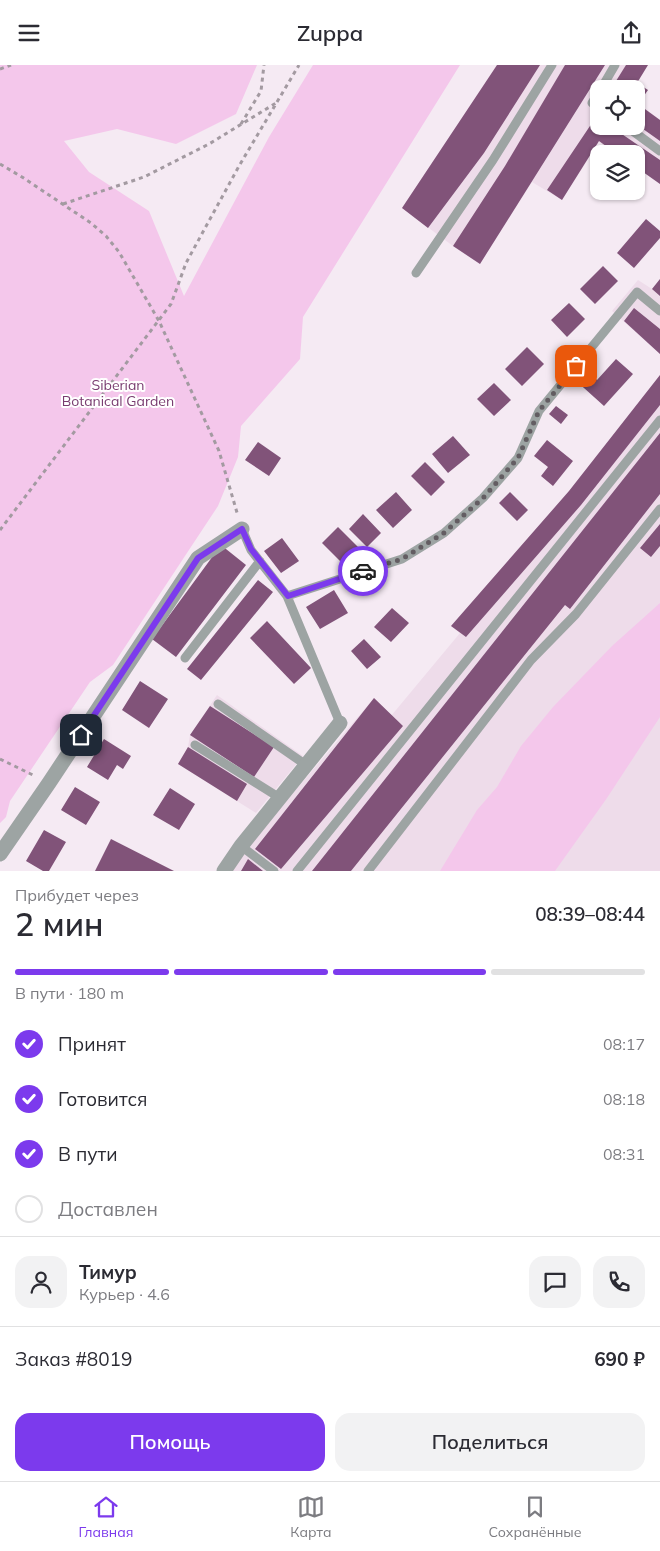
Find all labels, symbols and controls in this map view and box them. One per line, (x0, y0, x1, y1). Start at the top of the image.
icon: menu (15, 19, 43, 47)
text: Zuppa (297, 19, 363, 47)
icon: share (617, 19, 645, 47)
map controls (590, 80, 645, 200)
button: locate (590, 80, 645, 135)
button: layers (590, 145, 645, 200)
pin (555, 345, 597, 387)
icon: bag (562, 352, 590, 380)
park label: Siberian Botanical Garden (62, 376, 174, 410)
courier (338, 546, 388, 596)
icon: car (349, 557, 377, 585)
pin (60, 714, 102, 756)
icon: home (67, 721, 95, 749)
text: Прибудет через (15, 885, 139, 905)
text: 08:39–08:44 (535, 902, 645, 926)
text: 2 мин (15, 904, 103, 944)
text: В пути · 180 m (15, 983, 124, 1003)
icon: check (15, 1030, 43, 1058)
text: Принят (58, 1032, 126, 1056)
text: 08:17 (603, 1034, 645, 1054)
icon: check (15, 1085, 43, 1113)
text: Готовится (58, 1087, 148, 1111)
text: 08:18 (603, 1089, 645, 1109)
icon: check (15, 1140, 43, 1168)
text: В пути (58, 1142, 117, 1166)
text: 08:31 (603, 1144, 645, 1164)
text: Доставлен (58, 1197, 158, 1221)
button: person (15, 1256, 67, 1308)
button: chat (529, 1256, 581, 1308)
button: phone (593, 1256, 645, 1308)
text: Тимур (79, 1260, 137, 1284)
text: Курьер · 4.6 (79, 1284, 170, 1304)
text: Заказ #8019 (15, 1347, 132, 1371)
text: 690 ₽ (594, 1347, 645, 1371)
button: Помощь (15, 1413, 325, 1471)
button: Поделиться (335, 1413, 645, 1471)
tab: Главная (78, 1493, 133, 1541)
tab: Карта (290, 1493, 331, 1541)
tab: Сохранённые (488, 1493, 582, 1541)

